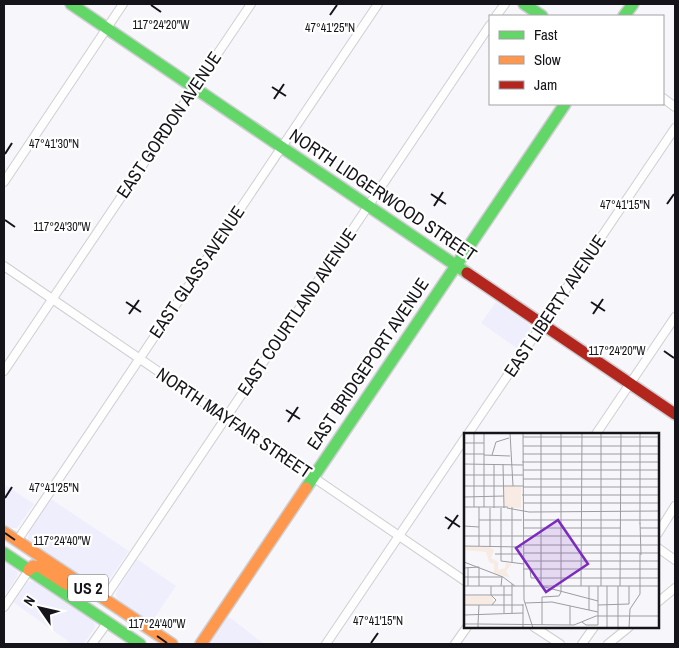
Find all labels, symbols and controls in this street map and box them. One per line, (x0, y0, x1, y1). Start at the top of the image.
legend (489, 15, 664, 105)
text: 117°24'20"W (132, 17, 190, 33)
text: 47°41'25"N (305, 20, 355, 36)
text: Fast (534, 24, 558, 45)
street label: EAST GORDON AVENUE (110, 47, 227, 203)
text: Slow (534, 49, 561, 70)
text: Jam (534, 74, 557, 95)
street label: NORTH LIDGERWOOD STREET (285, 122, 482, 267)
text: 47°41'30"N (29, 136, 79, 152)
text: 47°41'15"N (600, 197, 650, 213)
street label: EAST GLASS AVENUE (143, 201, 250, 343)
text: 117°24'30"W (33, 219, 91, 235)
street label: EAST COURTLAND AVENUE (231, 223, 362, 400)
street label: EAST LIBERTY AVENUE (498, 230, 611, 382)
street label: EAST BRIDGEPORT AVENUE (301, 273, 435, 455)
text: 117°24'20"W (588, 343, 646, 359)
street label: NORTH MAYFAIR STREET (152, 361, 317, 484)
inset map (464, 433, 659, 628)
text: 47°41'25"N (29, 480, 79, 496)
text: 117°24'40"W (33, 533, 91, 549)
road number: US 2 (68, 574, 108, 602)
north arrow (15, 583, 65, 633)
text: N (19, 592, 39, 609)
text: 47°41'15"N (353, 613, 403, 629)
text: 117°24'40"W (128, 616, 186, 632)

